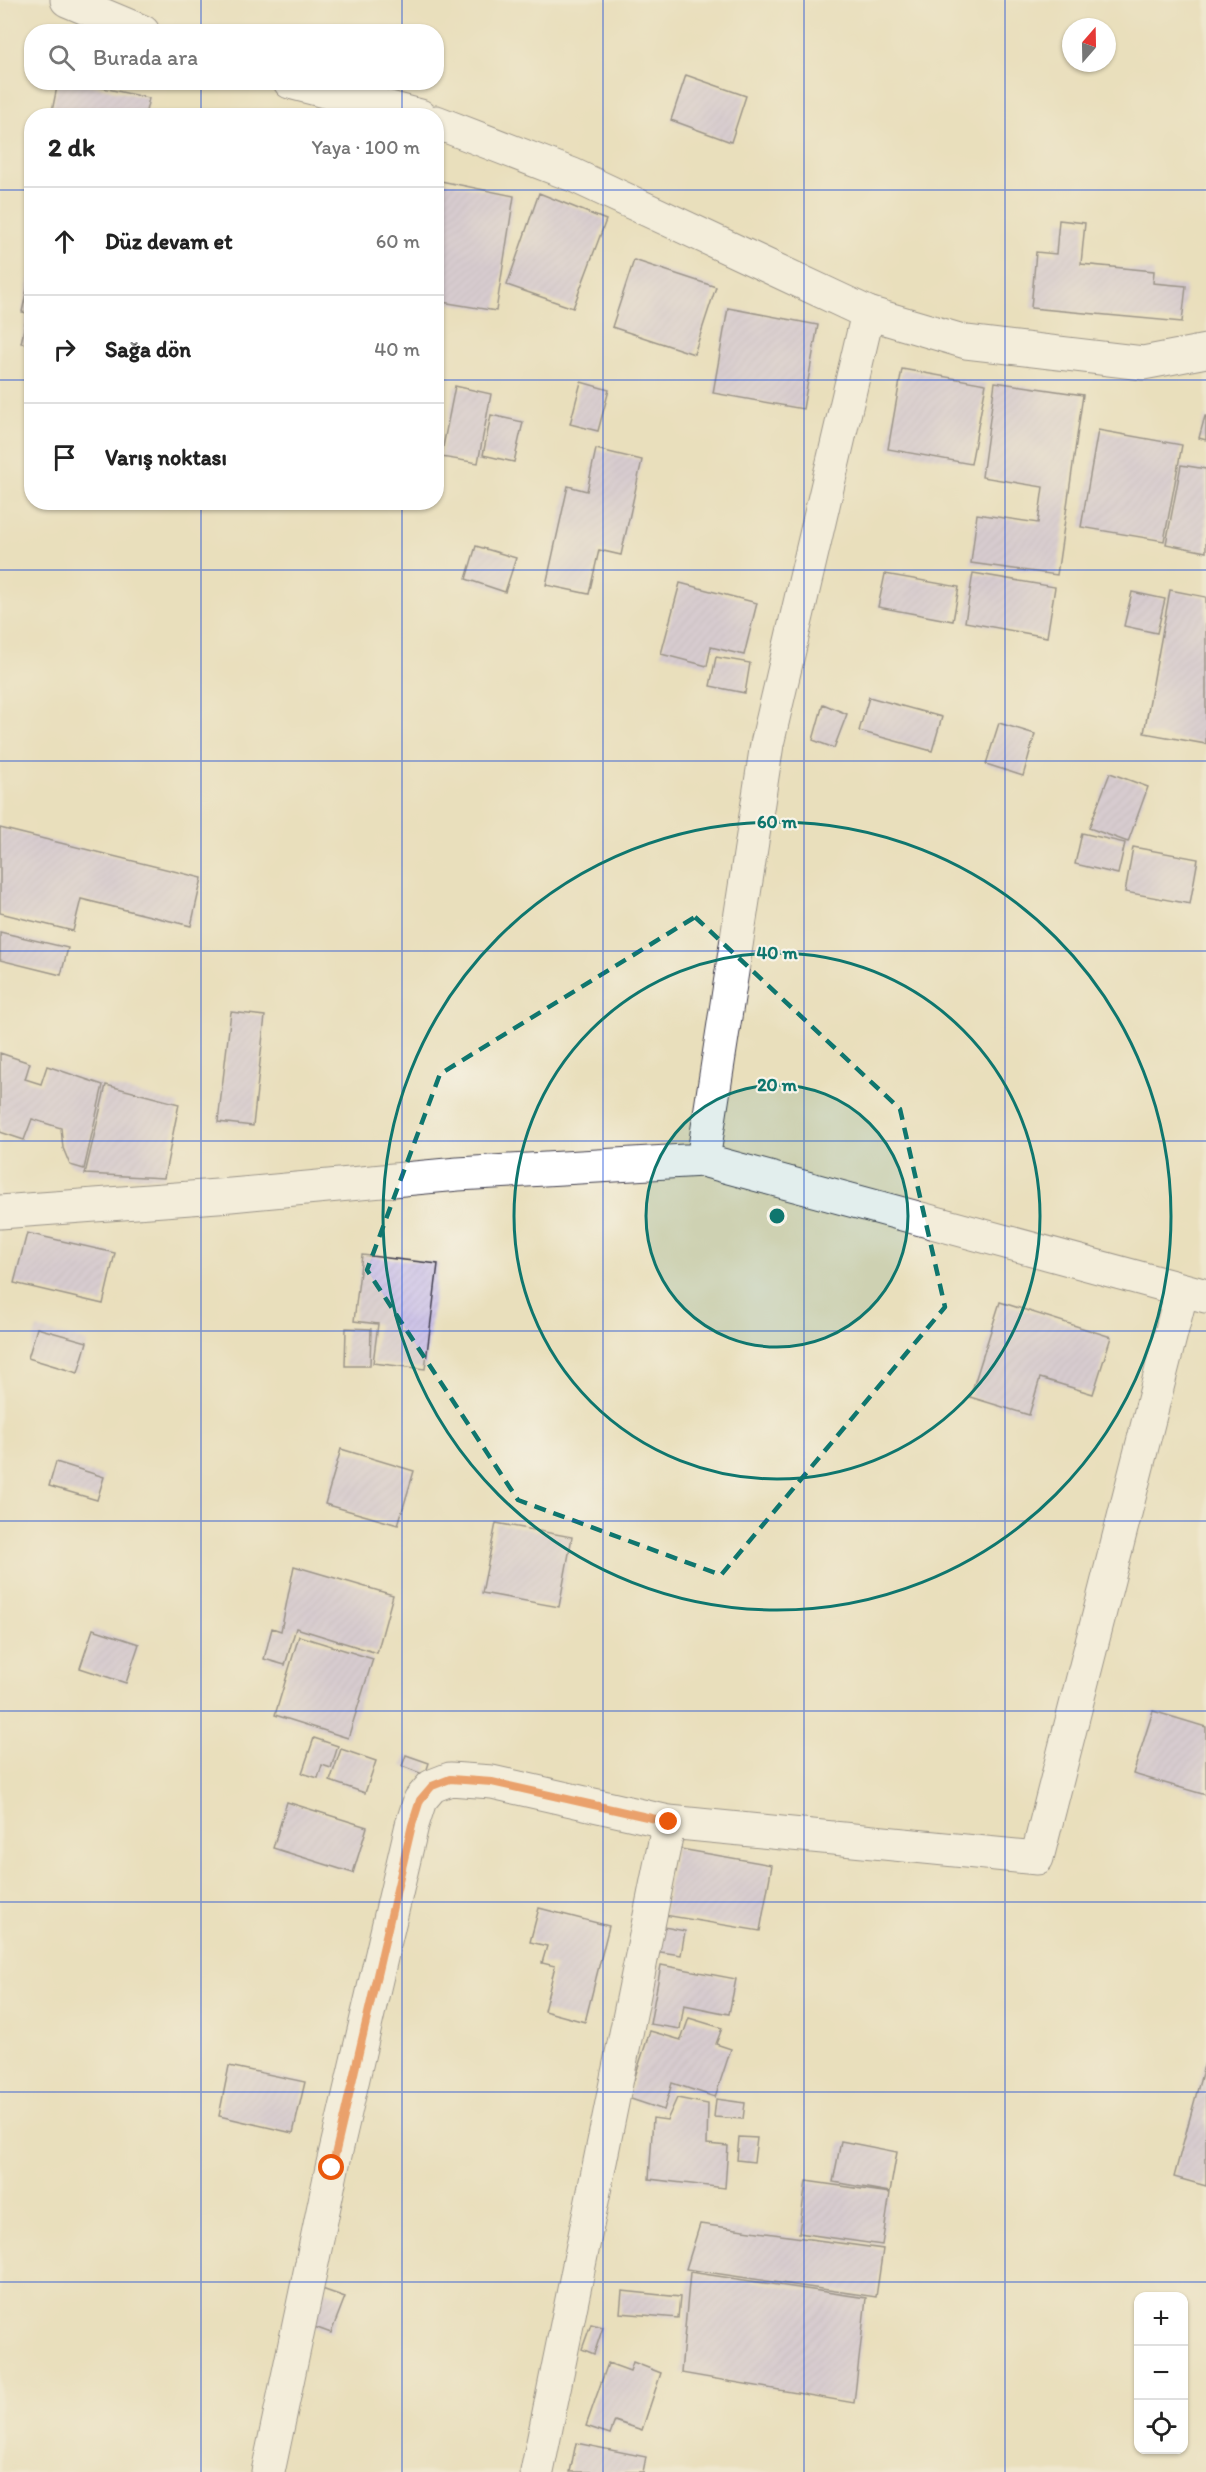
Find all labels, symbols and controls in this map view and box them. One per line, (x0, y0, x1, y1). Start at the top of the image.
north arrow (1062, 18, 1116, 72)
search box (24, 24, 444, 90)
icon: search (45, 41, 78, 74)
text: Burada ara (93, 44, 198, 71)
text: 2 dk (48, 131, 95, 163)
text: Yaya · 100 m (311, 135, 420, 159)
icon: ahead (48, 225, 81, 258)
text: Düz devam et (105, 228, 232, 255)
text: 60 m (376, 229, 420, 253)
icon: right (48, 333, 81, 366)
text: Sağa dön (105, 336, 191, 363)
text: 40 m (374, 337, 420, 361)
icon: arrive (48, 441, 81, 474)
text: Varış noktası (105, 444, 227, 471)
text: 60 m (757, 811, 798, 833)
text: 40 m (756, 942, 798, 964)
text: 20 m (757, 1074, 798, 1096)
centre of rings (767, 1206, 787, 1226)
route end (655, 1808, 681, 1834)
route start (318, 2154, 344, 2180)
map controls (1134, 2292, 1188, 2454)
button: + (1134, 2292, 1188, 2346)
button: − (1134, 2346, 1188, 2400)
button: locate (1134, 2400, 1188, 2454)

